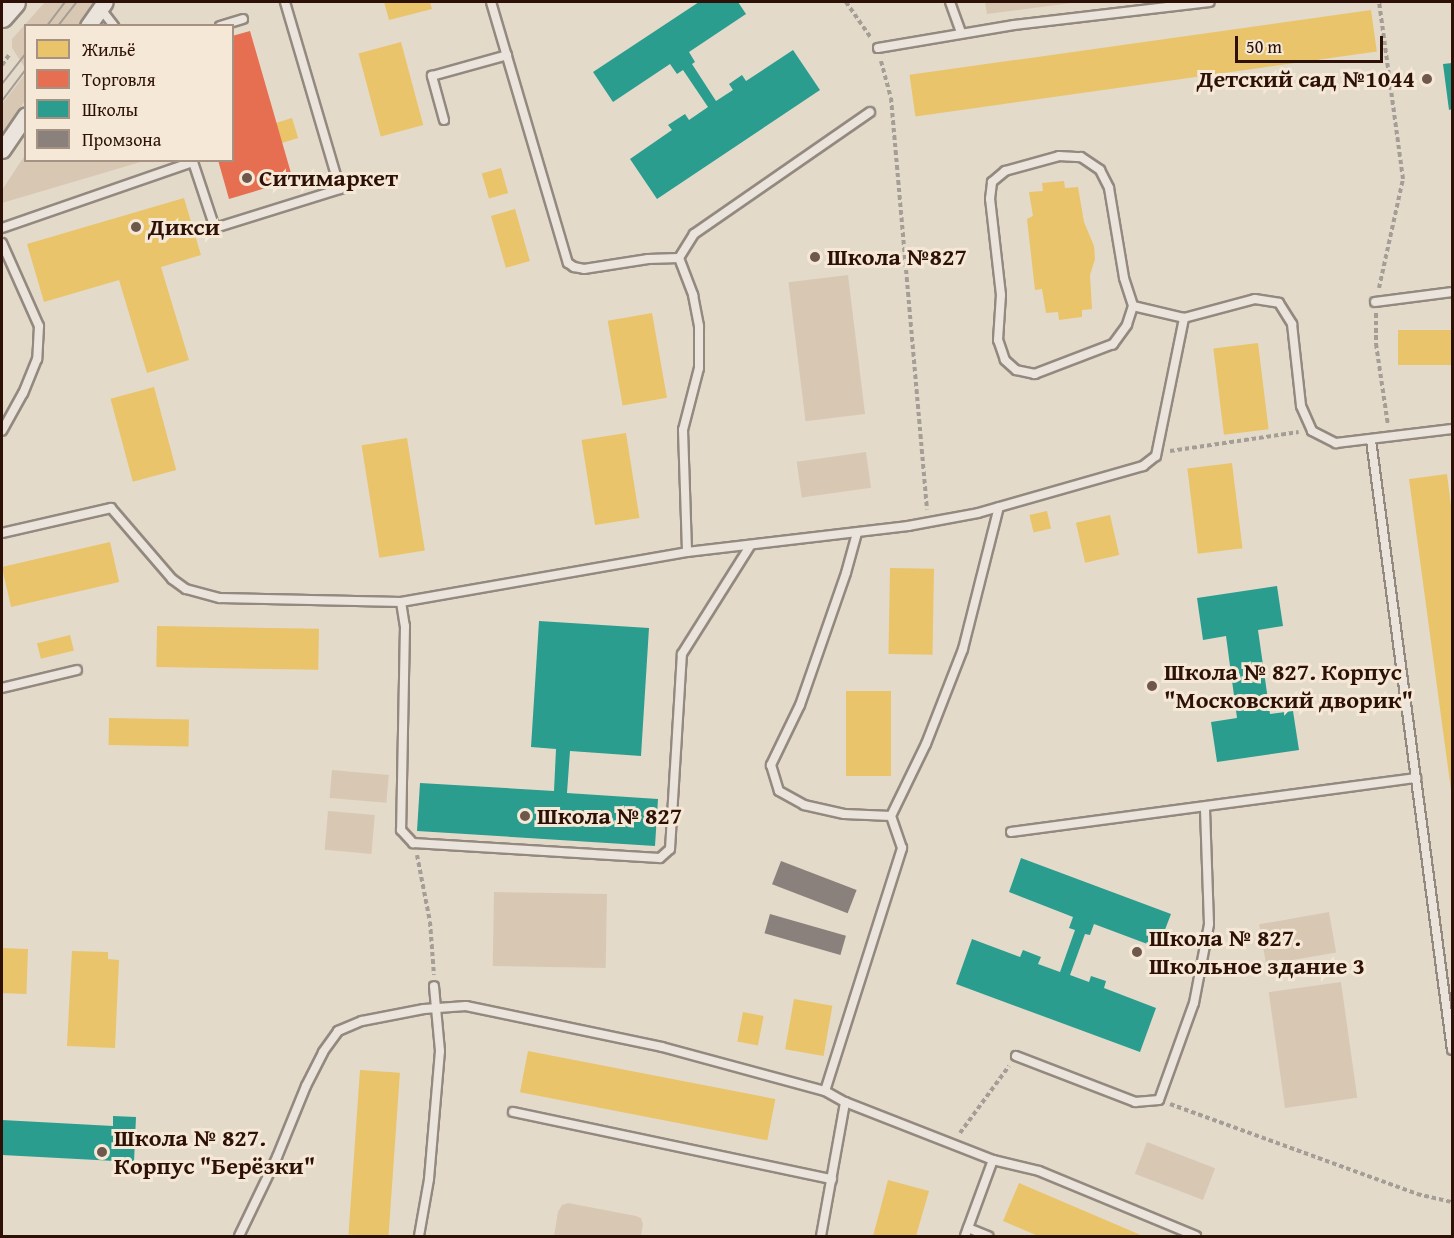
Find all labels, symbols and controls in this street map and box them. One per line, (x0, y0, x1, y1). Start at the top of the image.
legend (24, 24, 234, 162)
scale bar (1238, 24, 1386, 62)
text: 50 m (1246, 33, 1282, 60)
text: Жильё (82, 36, 136, 63)
place label: Детский сад №1044 (1197, 65, 1415, 93)
text: Торговля (82, 66, 156, 93)
marker: Детский сад №1044 (1420, 72, 1434, 86)
text: Школы (82, 96, 138, 123)
text: Промзона (82, 126, 161, 153)
place label: Ситимаркет (259, 164, 398, 192)
marker: Ситимаркет (240, 171, 254, 185)
place label: Дикси (148, 213, 220, 241)
marker: Дикси (129, 220, 143, 234)
place label: Школа №827 (827, 243, 967, 271)
marker: Школа №827 (808, 250, 822, 264)
place label: Школа № 827. Корпус "Московский дворик" (1164, 658, 1413, 714)
marker: Школа № 827. Корпус "Московский дворик" (1145, 679, 1159, 693)
place label: Школа № 827 (537, 802, 682, 830)
marker: Школа № 827 (518, 809, 532, 823)
place label: Школа № 827. Школьное здание 3 (1149, 924, 1365, 980)
marker: Школа № 827. Школьное здание 3 (1130, 945, 1144, 959)
place label: Школа № 827. Корпус "Берёзки" (114, 1124, 315, 1180)
marker: Школа № 827. Корпус "Берёзки" (95, 1145, 109, 1159)

